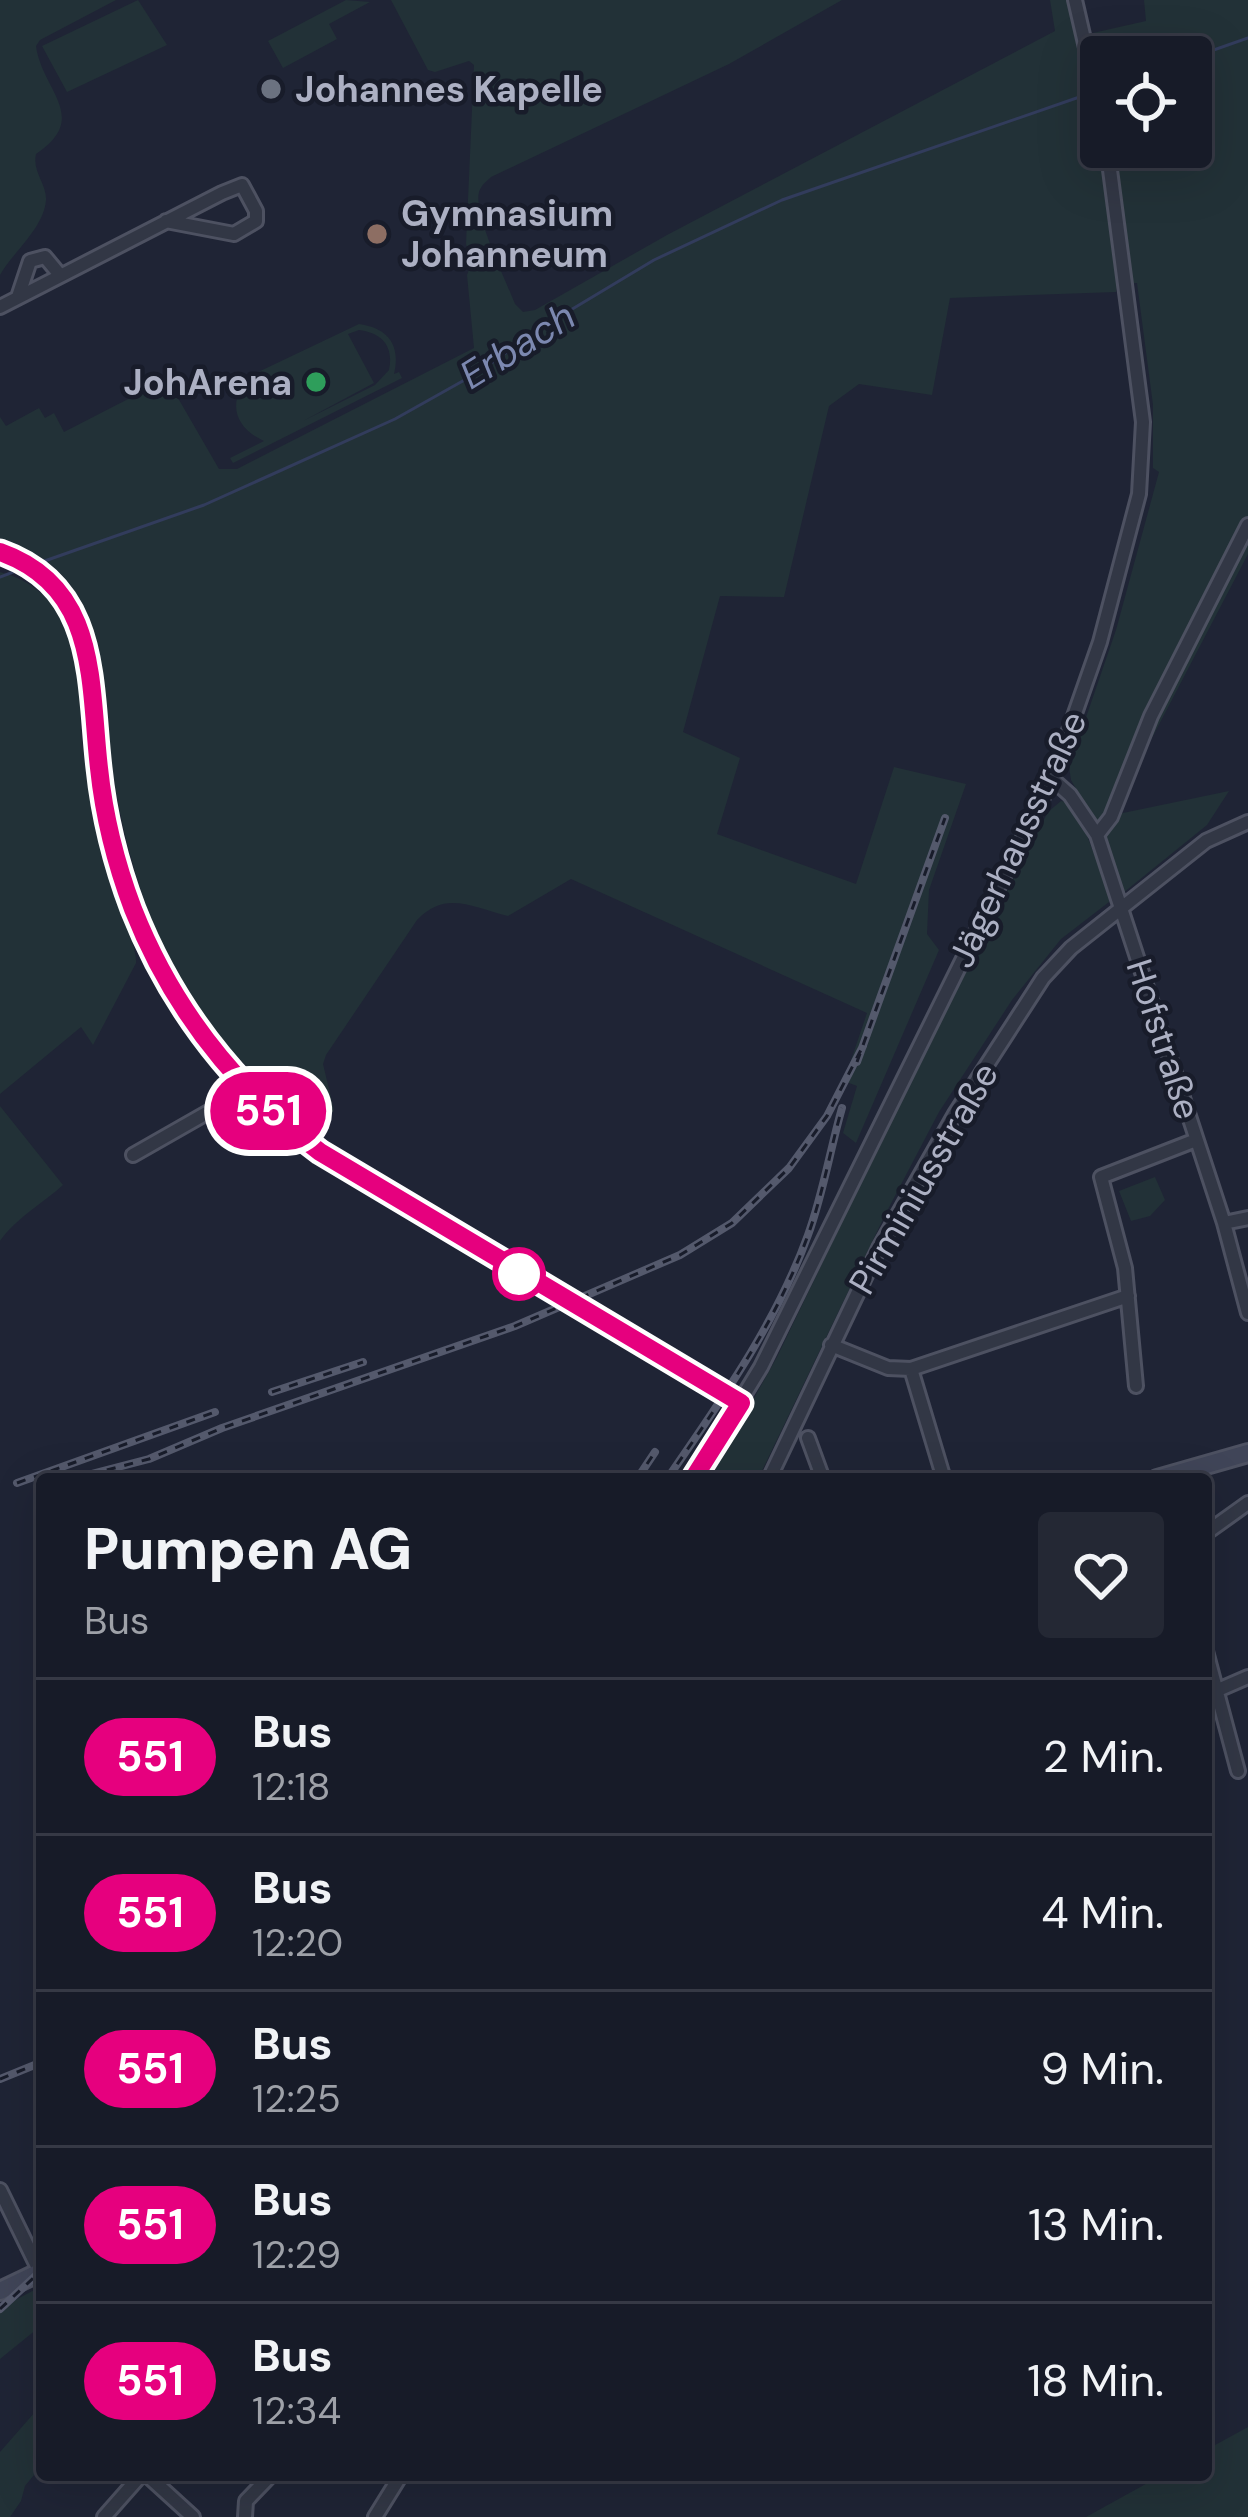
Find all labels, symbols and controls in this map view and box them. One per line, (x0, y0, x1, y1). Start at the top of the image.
map controls (1080, 36, 1212, 168)
button: locate (1080, 36, 1212, 168)
place label: Johannes Kapelle (295, 66, 603, 113)
marker: Johannes Kapelle (258, 76, 284, 102)
place label: Gymnasium Johanneum (401, 190, 613, 278)
marker: Gymnasium Johanneum (364, 221, 390, 247)
water label: Erbach (450, 290, 584, 401)
place label: JohArena (123, 359, 292, 406)
marker: JohArena (303, 369, 329, 395)
street label: Jägerhausstraße (937, 703, 1097, 975)
street label: Hofstraße (1116, 953, 1211, 1125)
street label: Pirminiusstraße (838, 1054, 1009, 1302)
line badge: 551 (199, 1072, 337, 1150)
text: 551 (234, 1083, 302, 1138)
unlabelled marker (494, 1249, 544, 1299)
text: Pumpen AG (84, 1512, 412, 1587)
button: heart (1038, 1512, 1164, 1638)
text: Bus (84, 1595, 149, 1646)
text: Bus (252, 1702, 332, 1761)
text: 2 Min. (1043, 1727, 1164, 1786)
text: 551 (116, 1729, 184, 1784)
text: 12:18 (252, 1761, 330, 1812)
text: Bus (252, 1858, 332, 1917)
text: 4 Min. (1041, 1883, 1164, 1942)
text: 551 (116, 1885, 184, 1940)
text: 12:20 (252, 1917, 343, 1968)
text: Bus (252, 2014, 332, 2073)
text: 9 Min. (1040, 2039, 1164, 2098)
text: 551 (116, 2041, 184, 2096)
text: 12:25 (252, 2073, 341, 2124)
text: Bus (252, 2170, 332, 2229)
text: 13 Min. (1028, 2195, 1164, 2254)
text: 551 (116, 2197, 184, 2252)
text: 12:29 (252, 2229, 341, 2280)
text: Bus (252, 2326, 332, 2385)
text: 18 Min. (1027, 2351, 1164, 2410)
text: 551 (116, 2353, 184, 2408)
text: 12:34 (252, 2385, 341, 2436)

